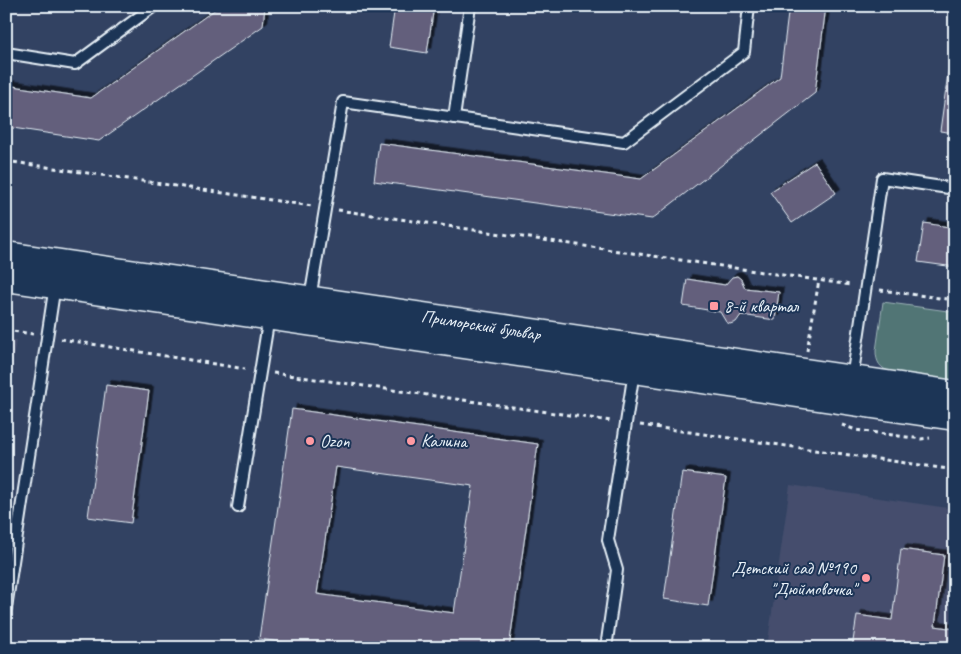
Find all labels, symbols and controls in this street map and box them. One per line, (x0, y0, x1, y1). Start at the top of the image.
place label: 8-й квартал (724, 295, 800, 317)
marker: 8-й квартал (708, 300, 720, 312)
street label: Приморский бульвар (420, 305, 543, 345)
place label: Ozon (320, 430, 350, 452)
place label: Калина (421, 430, 468, 452)
marker: Ozon (304, 435, 316, 447)
marker: Калина (405, 435, 417, 447)
place label: Детский сад №190 "Дюймовочка" (732, 557, 860, 600)
marker: Детский сад №190 "Дюймовочка" (860, 572, 872, 584)

